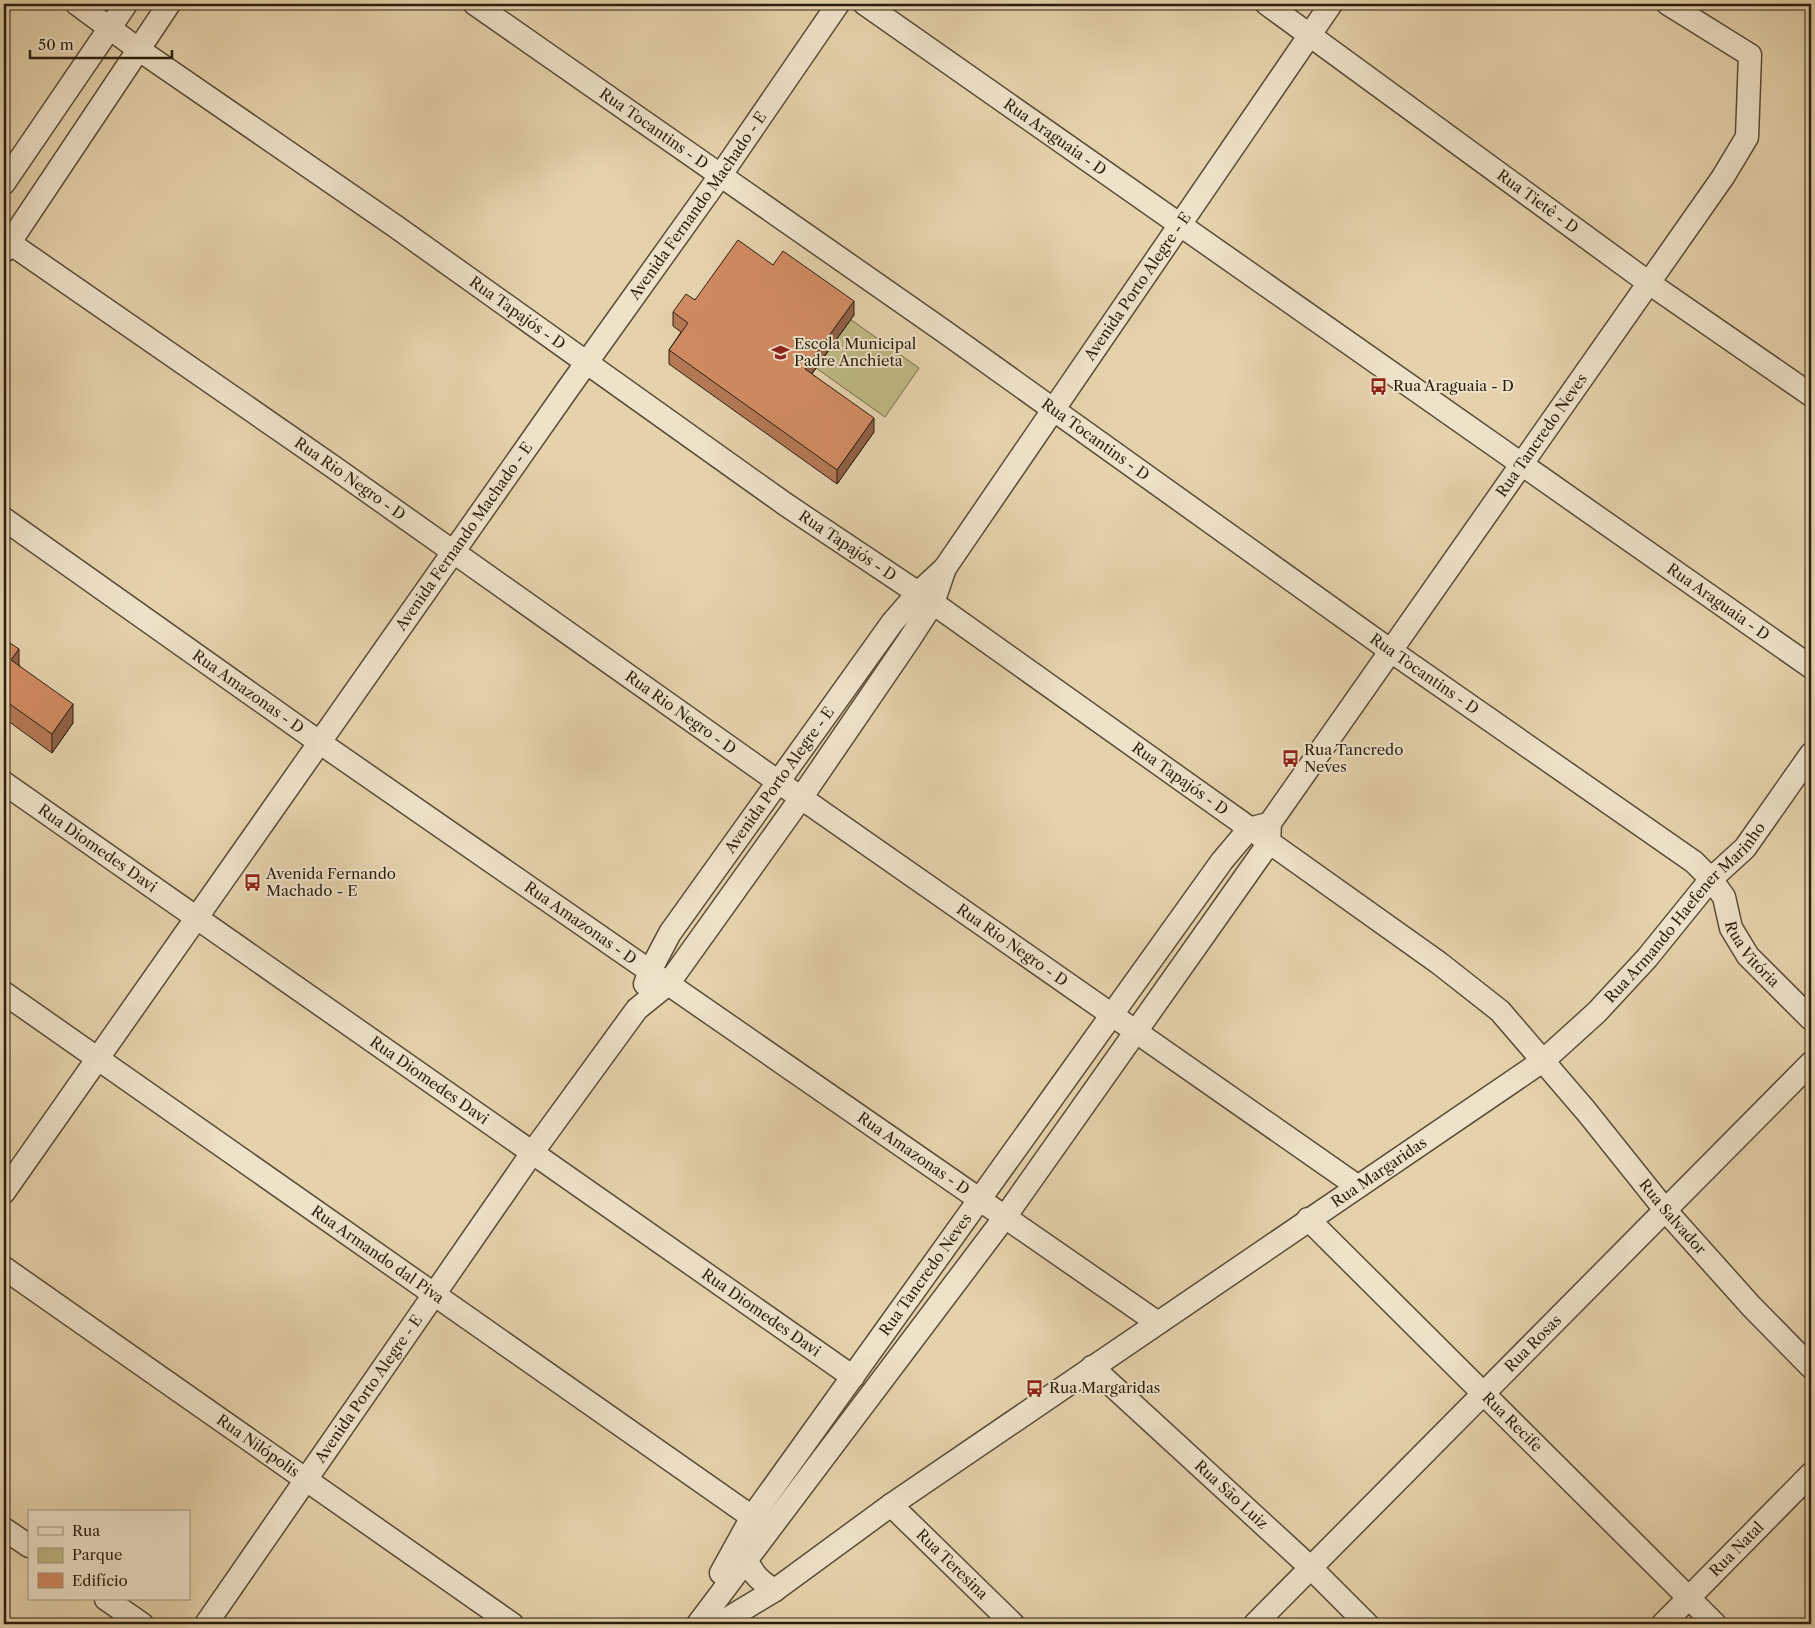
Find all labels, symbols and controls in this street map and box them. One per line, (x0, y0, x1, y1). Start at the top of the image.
scale bar (30, 28, 172, 60)
text: 50 m (38, 35, 74, 54)
street label: Rua Tocantins - D (596, 84, 712, 173)
street label: Rua Araguaia - D (1000, 94, 1110, 179)
street label: Avenida Fernando Machado - E (624, 108, 770, 304)
street label: Rua Tietê - D (1493, 165, 1582, 237)
street label: Avenida Porto Alegre - E (1079, 208, 1195, 365)
street label: Rua Tapajós - D (466, 272, 569, 353)
place label: Escola Municipal Padre Anchieta (794, 334, 917, 370)
school or university icon: Escola Municipal Padre Anchieta (770, 343, 790, 363)
street label: Rua Tancredo Neves (1492, 370, 1591, 500)
bus stop icon: Rua Araguaia - D (1369, 376, 1389, 396)
place label: Rua Araguaia - D (1393, 376, 1514, 395)
street label: Rua Tocantins - D (1038, 394, 1153, 484)
street label: Rua Rio Negro - D (291, 433, 409, 524)
street label: Avenida Fernando Machado - E (391, 438, 536, 635)
street label: Rua Tapajós - D (795, 506, 900, 585)
street label: Rua Araguaia - D (1664, 559, 1774, 644)
street label: Rua Tocantins - D (1366, 629, 1483, 718)
street label: Rua Amazonas - D (189, 645, 308, 737)
street label: Rua Rio Negro - D (622, 667, 740, 758)
street label: Avenida Porto Alegre - E (720, 703, 838, 858)
street label: Rua Tapajós - D (1129, 738, 1232, 819)
place label: Rua Tancredo Neves (1304, 740, 1403, 776)
bus stop icon: Rua Tancredo Neves (1280, 749, 1300, 769)
street label: Rua Diomedes Davi (35, 800, 161, 896)
street label: Rua Armando Haefener Marinho (1600, 818, 1769, 1007)
place label: Avenida Fernando Machado - E (265, 864, 396, 900)
bus stop icon: Avenida Fernando Machado - E (242, 873, 262, 893)
street label: Rua Amazonas - D (521, 877, 641, 968)
street label: Rua Rio Negro - D (953, 899, 1072, 990)
street label: Rua Vitória (1721, 919, 1784, 991)
street label: Rua Diomedes Davi (366, 1032, 493, 1128)
street label: Rua Amazonas - D (854, 1108, 973, 1199)
street label: Rua Margaridas (1327, 1133, 1430, 1211)
street label: Rua Salvador (1635, 1175, 1711, 1259)
street label: Rua Armando dal Piva (308, 1201, 448, 1307)
street label: Rua Tancredo Neves (875, 1209, 975, 1339)
street label: Rua Diomedes Davi (698, 1264, 825, 1361)
street label: Rua Rosas (1500, 1310, 1565, 1376)
street label: Avenida Porto Alegre - E (310, 1311, 426, 1467)
bus stop icon: Rua Margaridas (1025, 1378, 1045, 1398)
place label: Rua Margaridas (1049, 1378, 1160, 1397)
street label: Rua Recife (1478, 1388, 1547, 1456)
street label: Rua Nilópolis (213, 1410, 303, 1481)
street label: Rua São Luiz (1191, 1456, 1273, 1533)
legend (28, 1510, 190, 1600)
street label: Rua Natal (1705, 1517, 1768, 1580)
text: Rua (72, 1521, 100, 1540)
street label: Rua Teresina (912, 1525, 992, 1603)
text: Parque (72, 1545, 122, 1564)
text: Edifício (72, 1571, 128, 1590)

